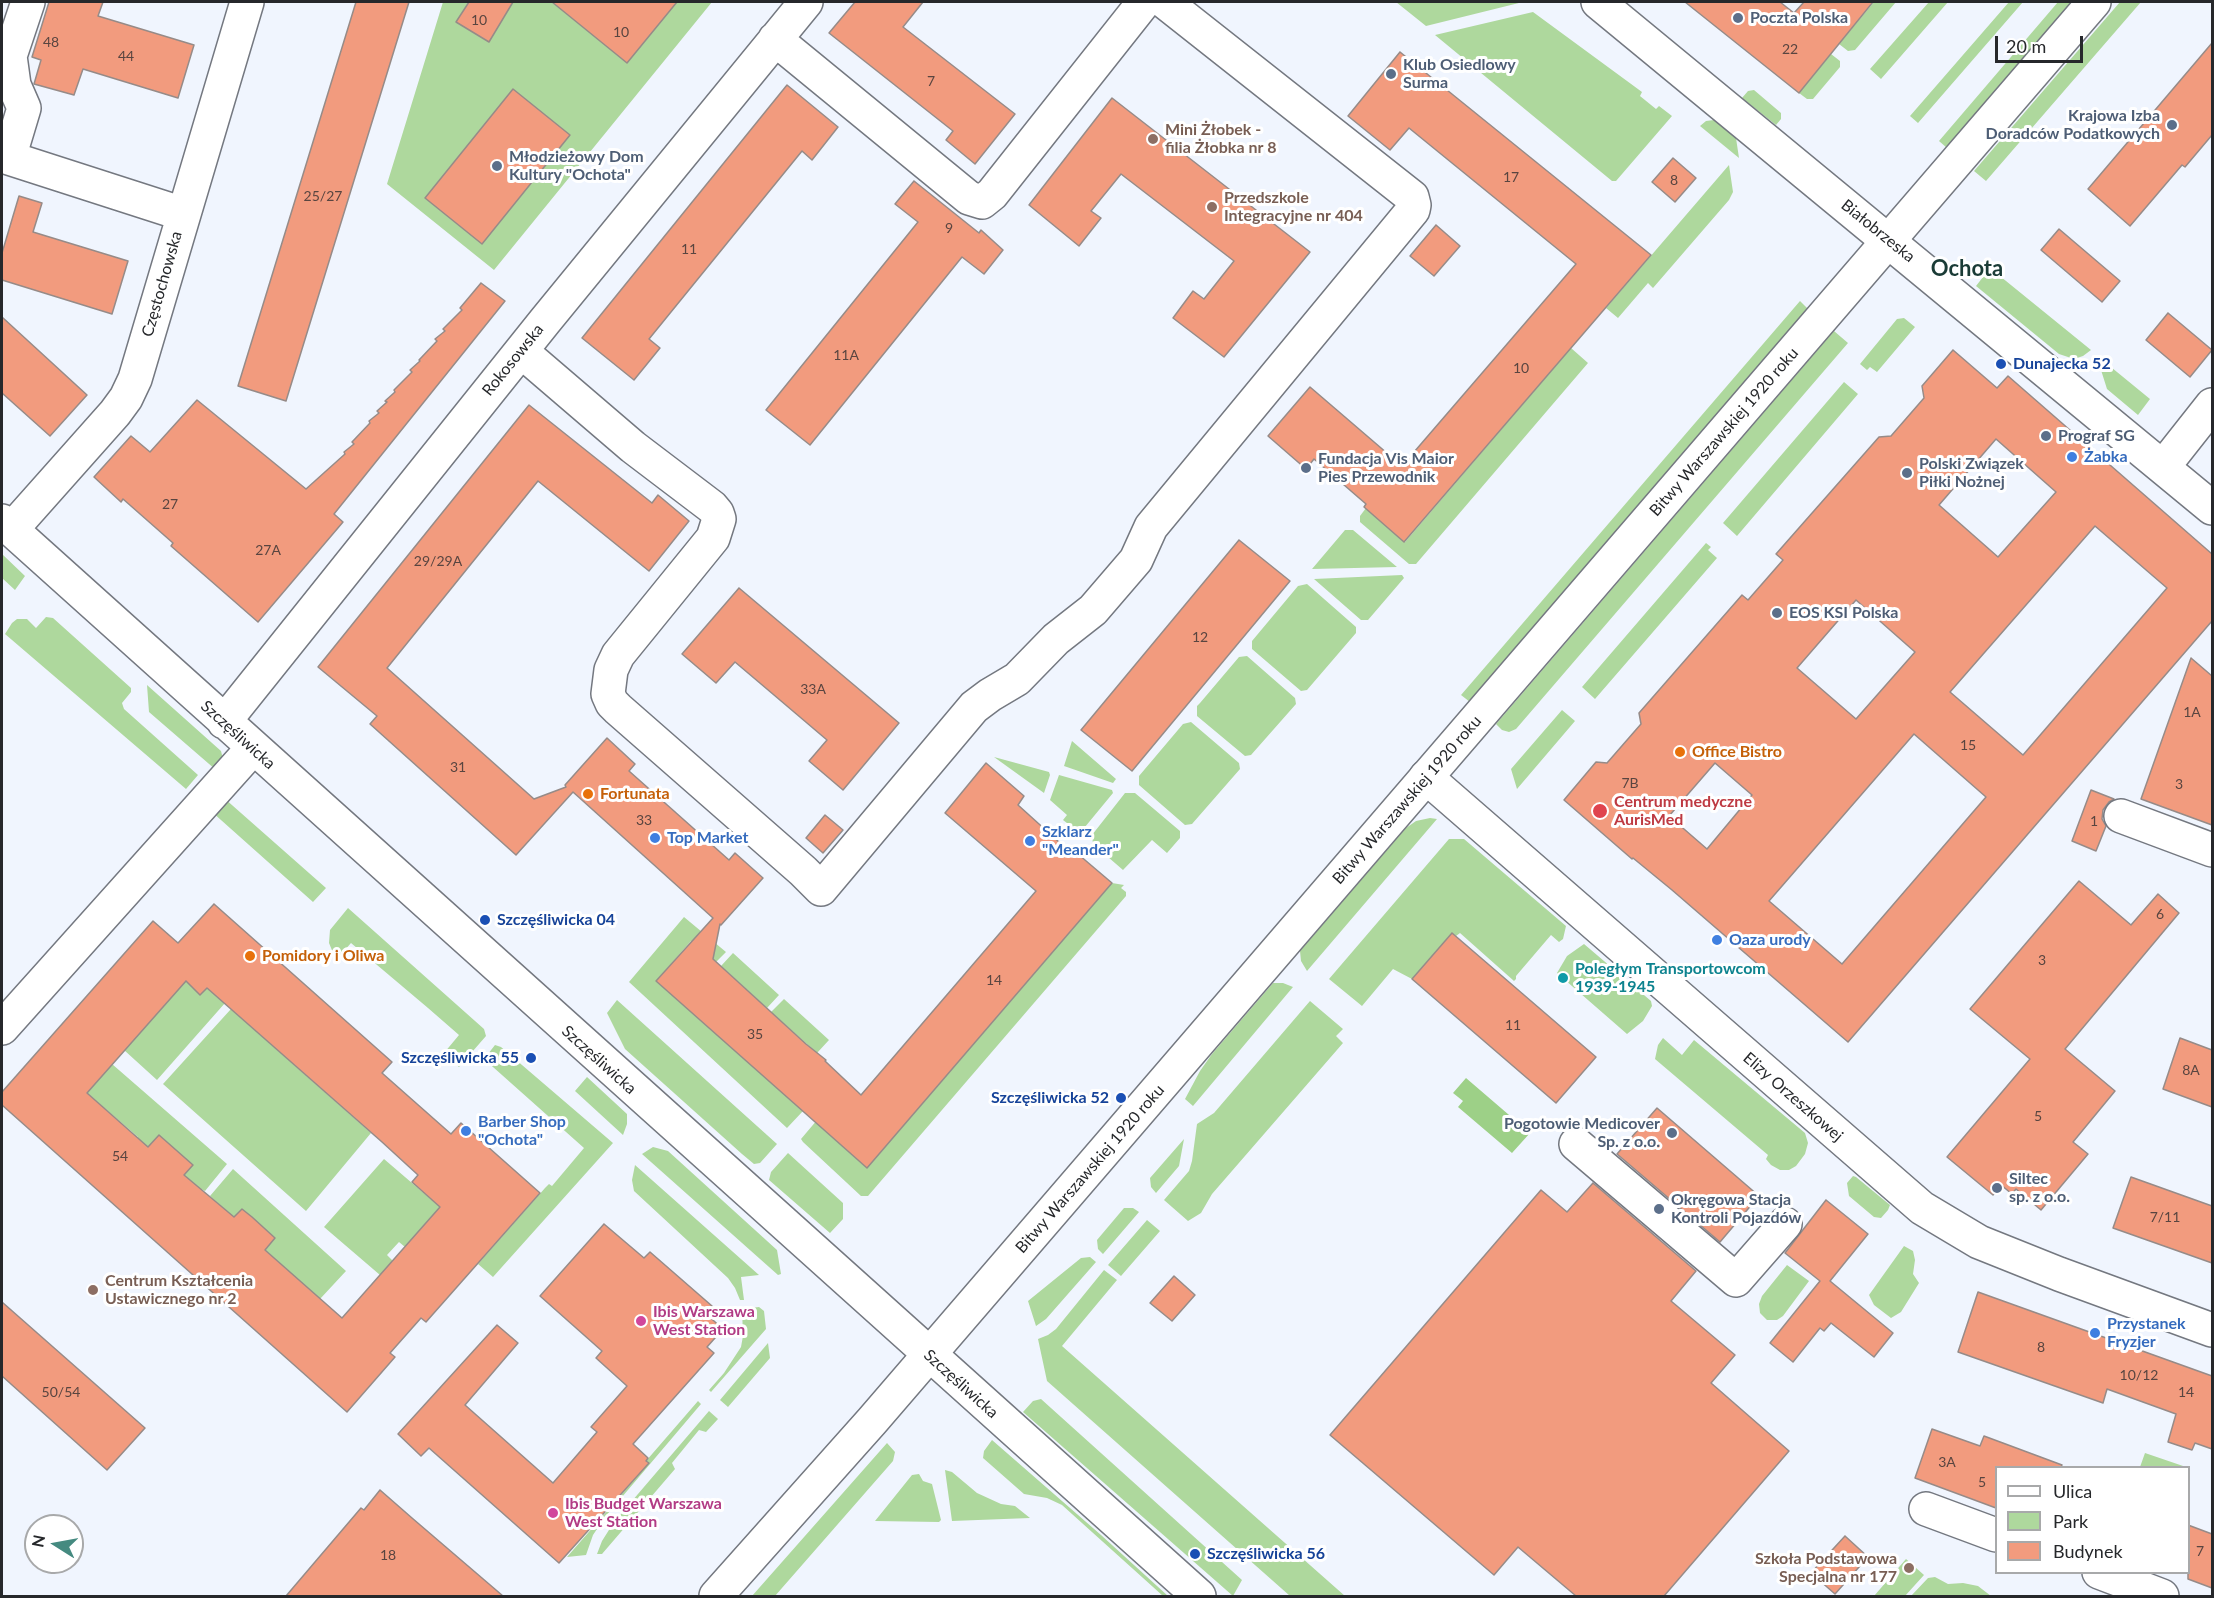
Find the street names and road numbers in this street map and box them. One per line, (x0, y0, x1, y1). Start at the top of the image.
street label: Białobrzeska (1837, 195, 1919, 267)
street label: Częstochowska (138, 229, 186, 339)
street label: Rokosowska (478, 320, 548, 400)
street label: Bitwy Warszawskiej 1920 roku (1646, 344, 1802, 520)
street label: Szczęśliwicka (197, 697, 279, 773)
street label: Bitwy Warszawskiej 1920 roku (1329, 712, 1485, 888)
street label: Szczęśliwicka (558, 1022, 640, 1098)
street label: Elizy Orzeszkowej (1739, 1048, 1847, 1146)
street label: Bitwy Warszawskiej 1920 roku (1012, 1081, 1168, 1257)
street label: Szczęśliwicka (920, 1346, 1002, 1422)

